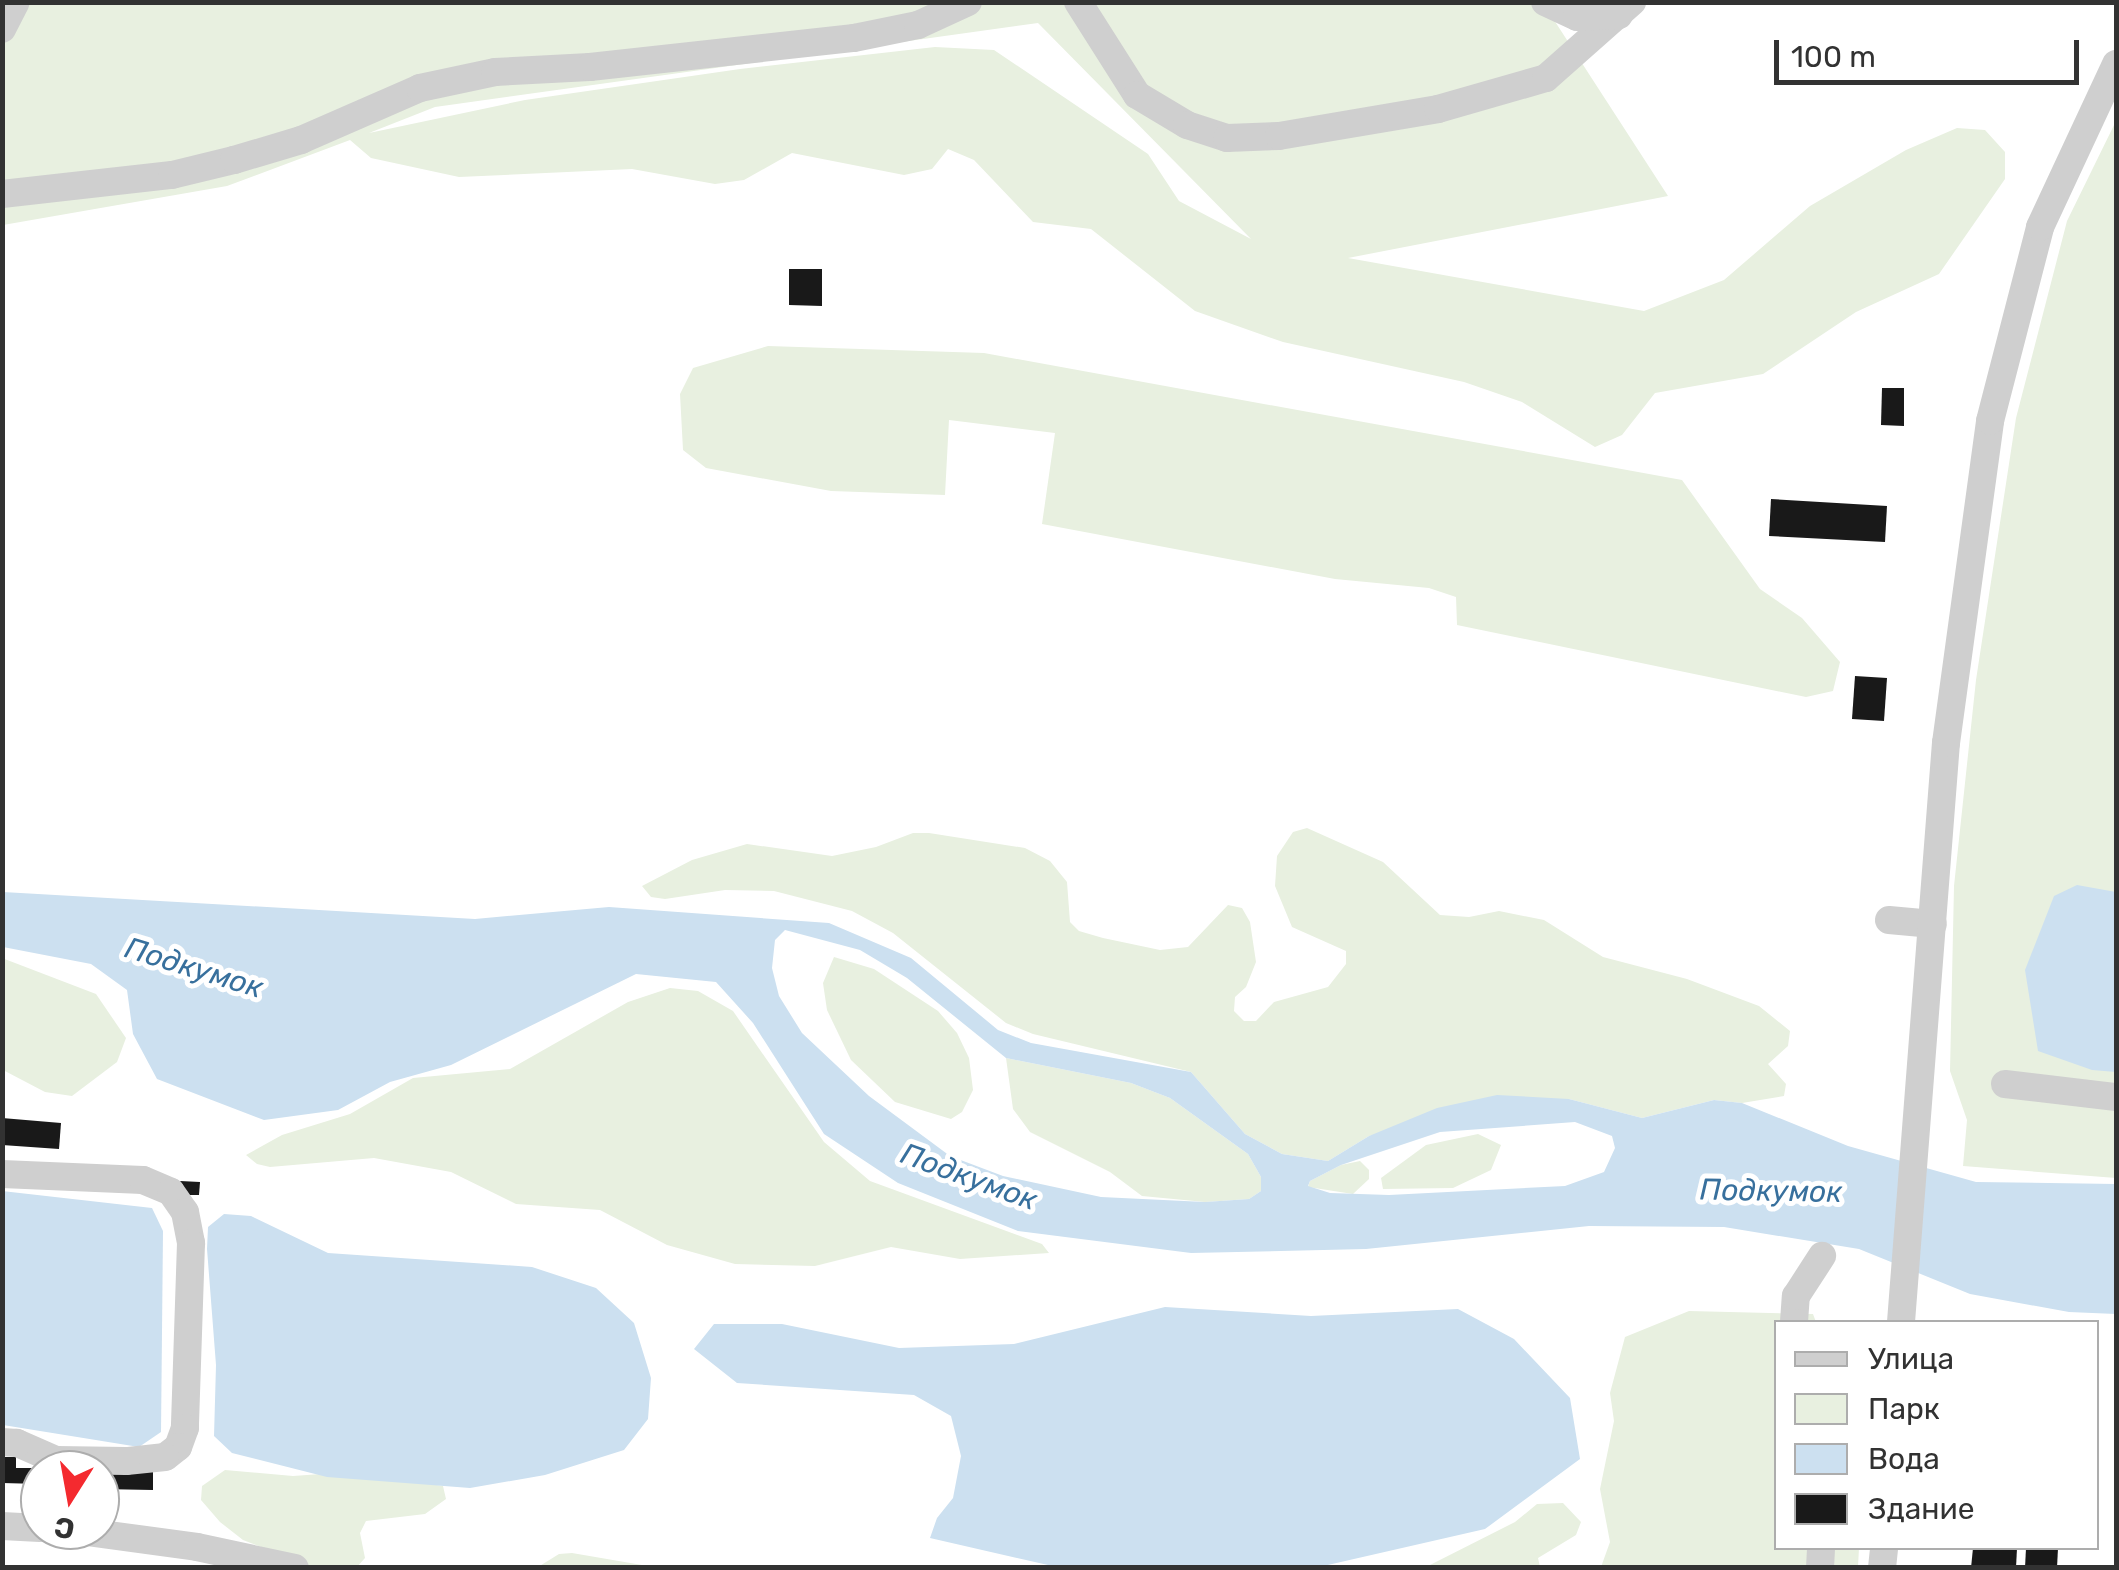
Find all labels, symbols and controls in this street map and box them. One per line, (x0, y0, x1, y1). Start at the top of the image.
scale bar (1779, 20, 2084, 82)
text: 100 m (1791, 39, 1876, 75)
water label: Подкумок (121, 930, 267, 1006)
water label: Подкумок (896, 1136, 1042, 1218)
water label: Подкумок (1700, 1172, 1842, 1210)
legend (1774, 1320, 2099, 1550)
text: Улица (1868, 1341, 1954, 1377)
text: Парк (1868, 1391, 1940, 1427)
text: Вода (1868, 1441, 1940, 1477)
north arrow (20, 1450, 120, 1550)
text: Здание (1868, 1491, 1975, 1527)
text: С (52, 1510, 77, 1546)

